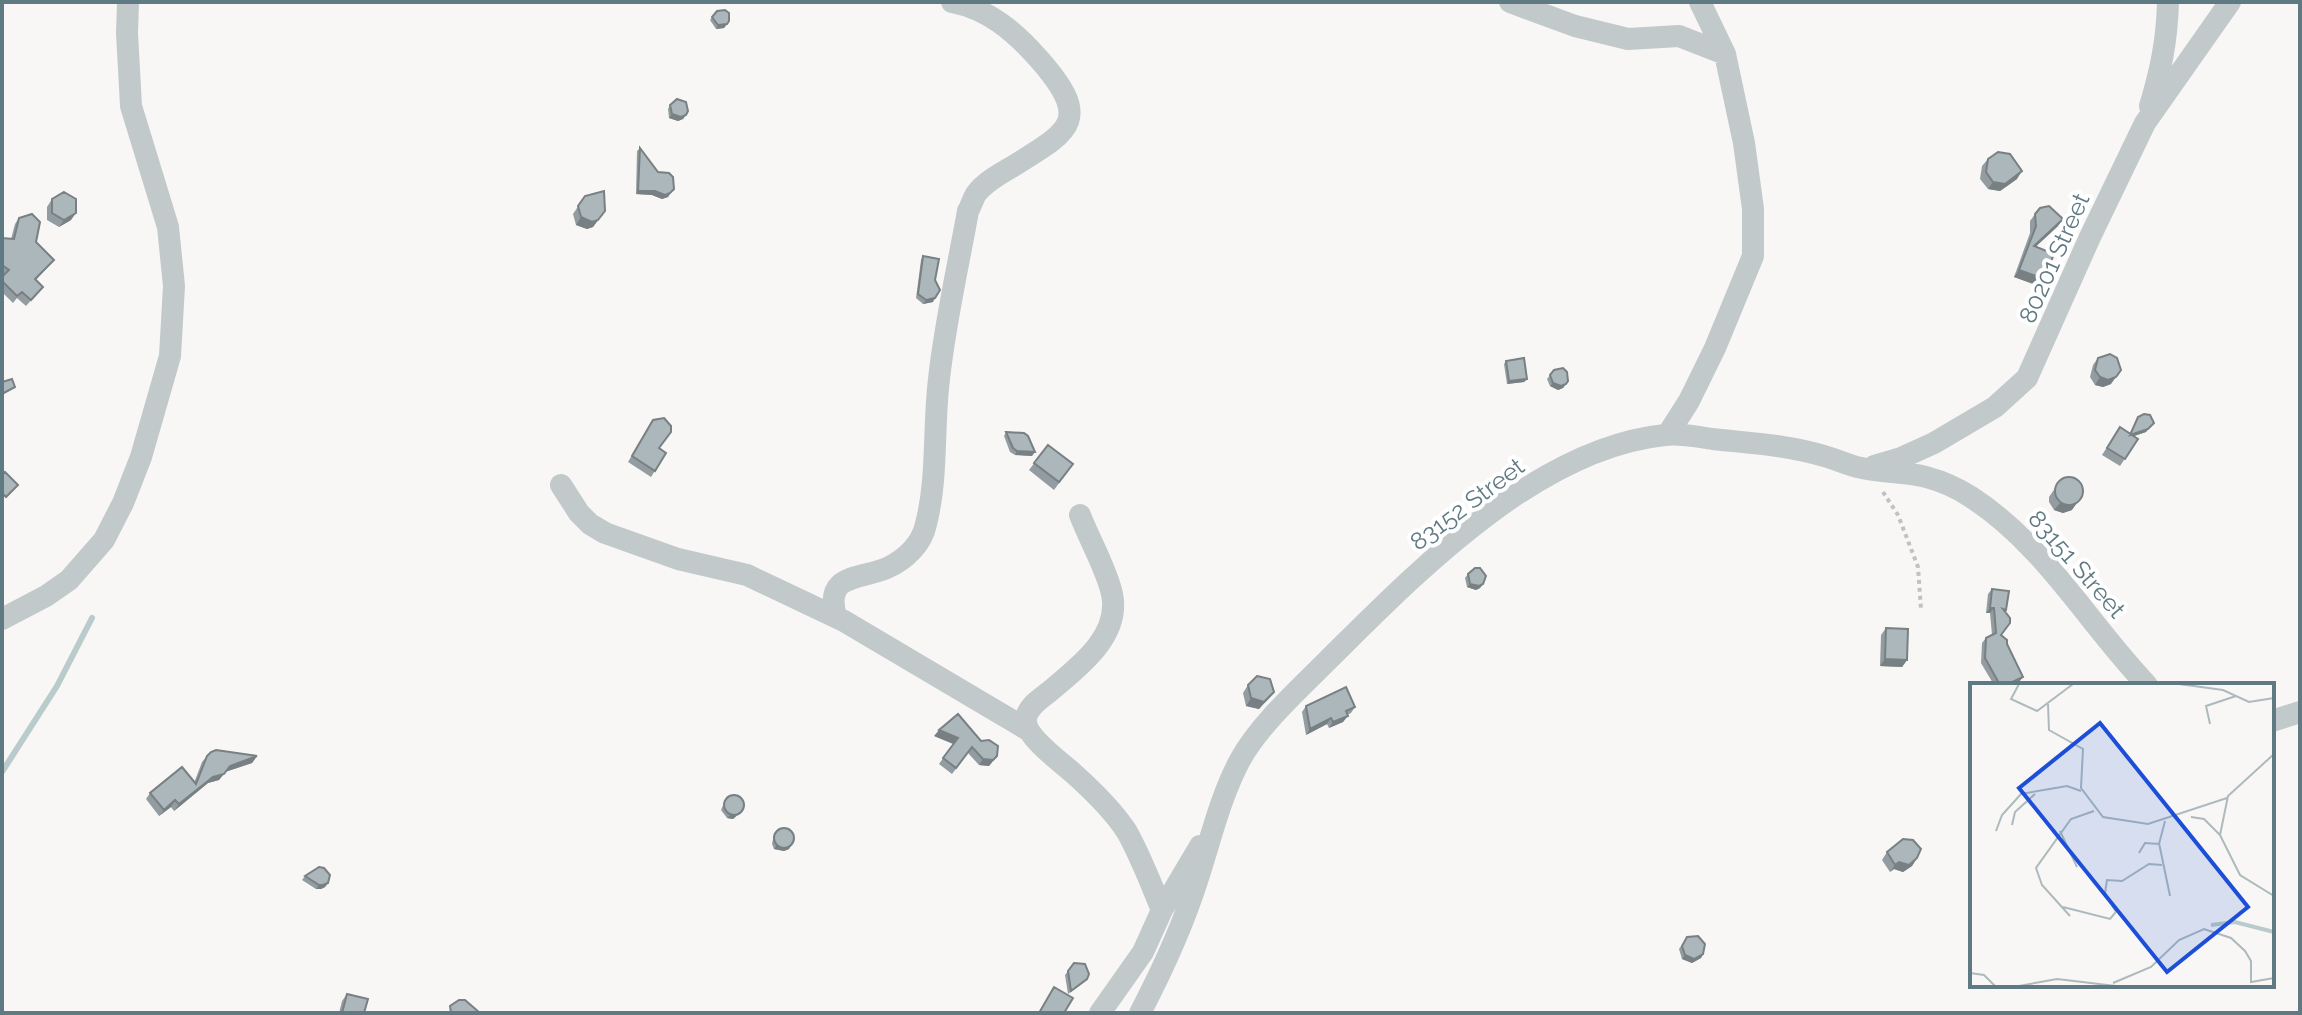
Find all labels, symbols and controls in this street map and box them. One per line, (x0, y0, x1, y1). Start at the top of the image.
street label: 80201 Street (2012, 189, 2096, 327)
street label: 83152 Street (1404, 452, 1530, 556)
street label: 83151 Street (2022, 504, 2132, 624)
inset map (1970, 683, 2274, 987)

